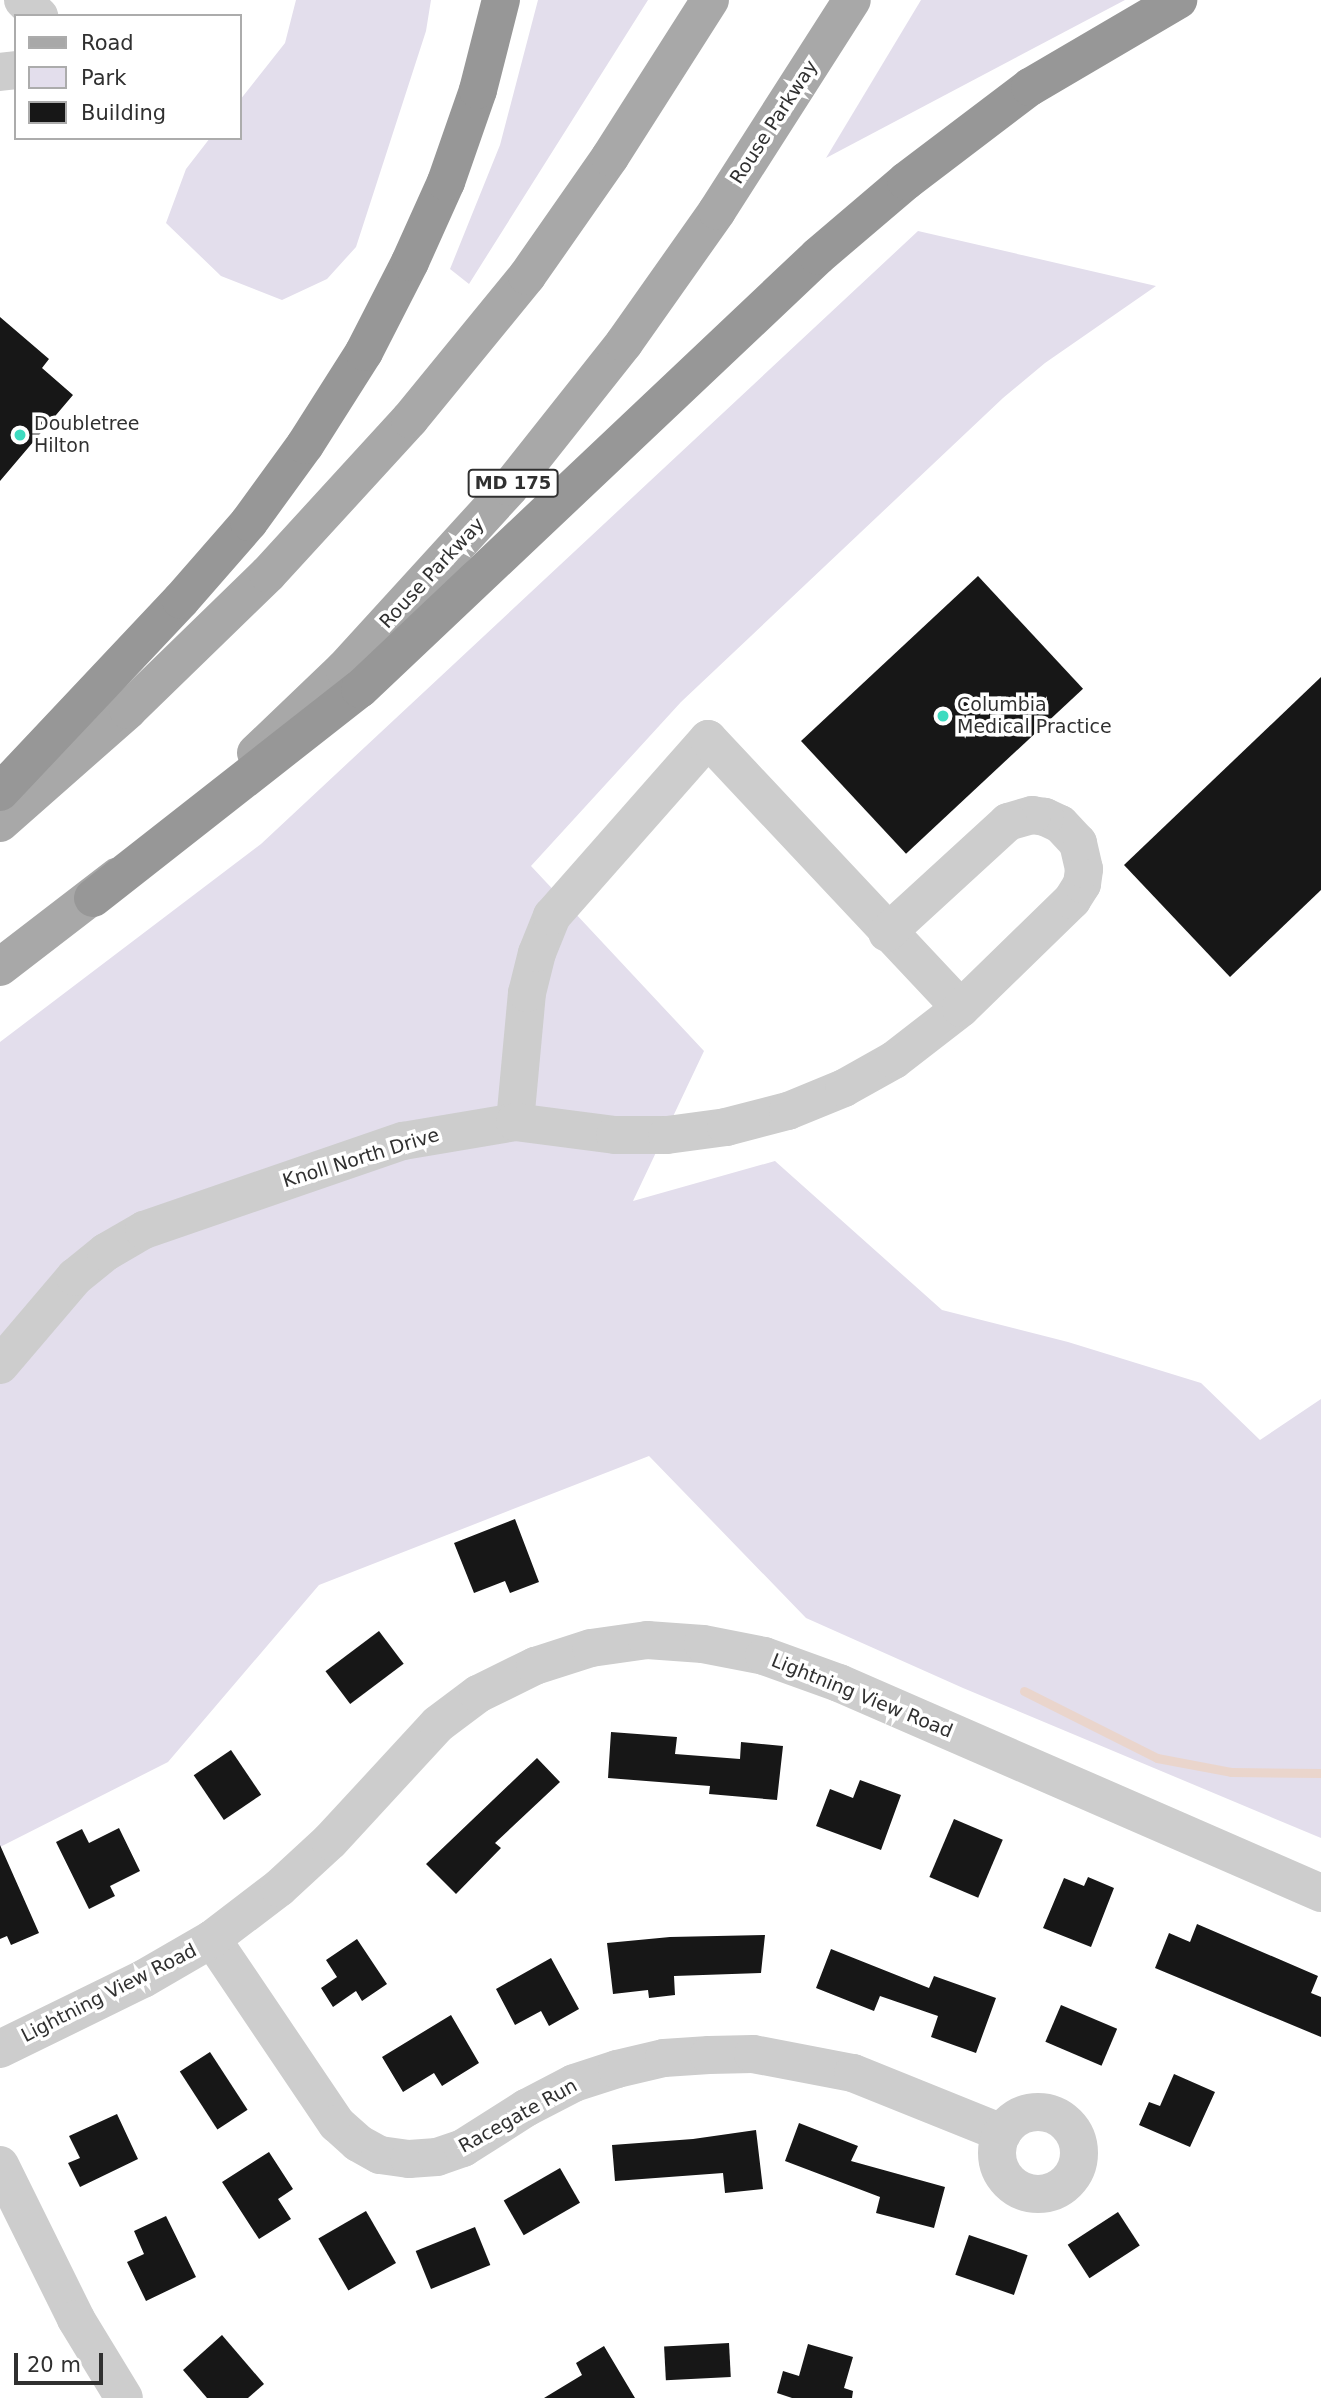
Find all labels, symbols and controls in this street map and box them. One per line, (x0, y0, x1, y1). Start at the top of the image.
legend (14, 14, 242, 140)
text: Road (81, 31, 134, 55)
street label: Rouse Parkway (725, 56, 823, 188)
text: Park (81, 66, 126, 90)
text: Building (81, 101, 166, 125)
place label: Doubletree Hilton (34, 413, 140, 457)
marker: Doubletree Hilton (12, 427, 28, 443)
road number: MD 175 (468, 468, 558, 498)
street label: Rouse Parkway (375, 513, 489, 633)
place label: Columbia Medical Practice (957, 694, 1112, 738)
marker: Columbia Medical Practice (935, 708, 951, 724)
street label: Knoll North Drive (280, 1123, 442, 1193)
street label: Lightning View Road (768, 1649, 956, 1743)
street label: Lightning View Road (18, 1939, 200, 2047)
street label: Racegate Run (455, 2074, 581, 2158)
scale bar (18, 2338, 107, 2382)
text: 20 m (27, 2353, 81, 2377)

